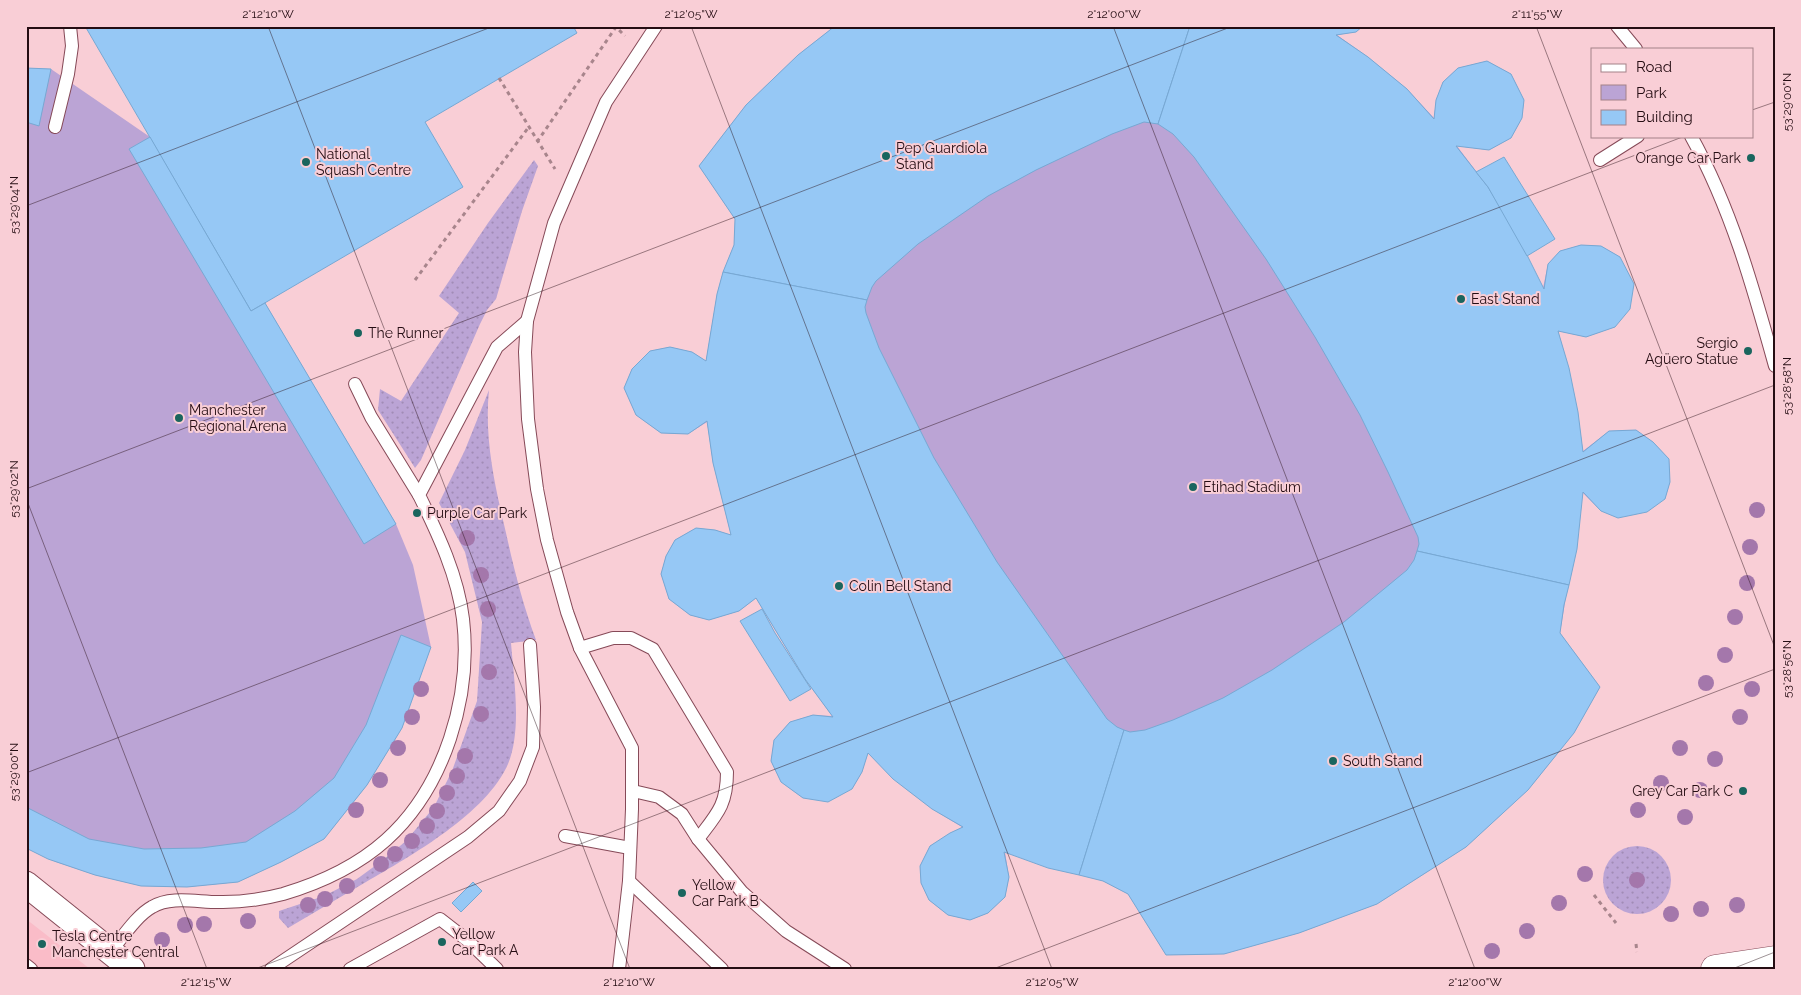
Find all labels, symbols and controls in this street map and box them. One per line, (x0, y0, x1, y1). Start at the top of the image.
text: 2°12'10"W (242, 7, 294, 21)
text: 2°12'05"W (665, 7, 718, 21)
text: 2°12'00"W (1087, 7, 1141, 21)
text: 2°11'55"W (1512, 7, 1563, 21)
legend (1591, 48, 1754, 138)
text: Road (1636, 58, 1672, 76)
text: 53°29'00"N (1780, 73, 1794, 131)
text: Park (1636, 84, 1667, 102)
text: Building (1636, 108, 1693, 126)
place label: Pep Guardiola Stand (896, 140, 987, 172)
place label: National Squash Centre (316, 146, 411, 178)
marker: Pep Guardiola Stand (880, 150, 892, 162)
place label: Orange Car Park (1635, 150, 1742, 166)
marker: Orange Car Park (1745, 152, 1757, 164)
marker: National Squash Centre (300, 156, 312, 168)
text: 53°29'04"N (7, 176, 21, 234)
place label: East Stand (1471, 291, 1540, 307)
marker: East Stand (1455, 293, 1467, 305)
place label: The Runner (368, 325, 443, 341)
marker: The Runner (352, 327, 364, 339)
place label: Sergio Agüero Statue (1645, 335, 1738, 367)
marker: Sergio Agüero Statue (1742, 345, 1754, 357)
text: 53°28'58"N (1780, 357, 1794, 415)
place label: Manchester Regional Arena (189, 402, 287, 434)
marker: Manchester Regional Arena (173, 412, 185, 424)
text: 53°29'02"N (7, 460, 21, 518)
place label: Etihad Stadium (1203, 479, 1301, 495)
marker: Etihad Stadium (1187, 481, 1199, 493)
place label: Purple Car Park (427, 505, 528, 521)
marker: Purple Car Park (411, 507, 423, 519)
place label: Colin Bell Stand (849, 578, 951, 594)
marker: Colin Bell Stand (833, 580, 845, 592)
text: 53°28'56"N (1780, 640, 1794, 698)
text: 53°29'00"N (7, 743, 21, 801)
place label: South Stand (1343, 753, 1422, 769)
marker: South Stand (1327, 755, 1339, 767)
place label: Grey Car Park C (1632, 783, 1733, 799)
marker: Grey Car Park C (1737, 785, 1749, 797)
place label: Yellow Car Park B (692, 877, 759, 909)
marker: Yellow Car Park B (676, 887, 688, 899)
place label: Yellow Car Park A (452, 926, 519, 958)
place label: Tesla Centre Manchester Central (52, 928, 179, 960)
marker: Yellow Car Park A (436, 936, 448, 948)
marker: Tesla Centre Manchester Central (36, 938, 48, 950)
text: 2°12'15"W (181, 975, 232, 989)
text: 2°12'10"W (603, 975, 655, 989)
text: 2°12'05"W (1026, 975, 1079, 989)
text: 2°12'00"W (1448, 975, 1502, 989)

